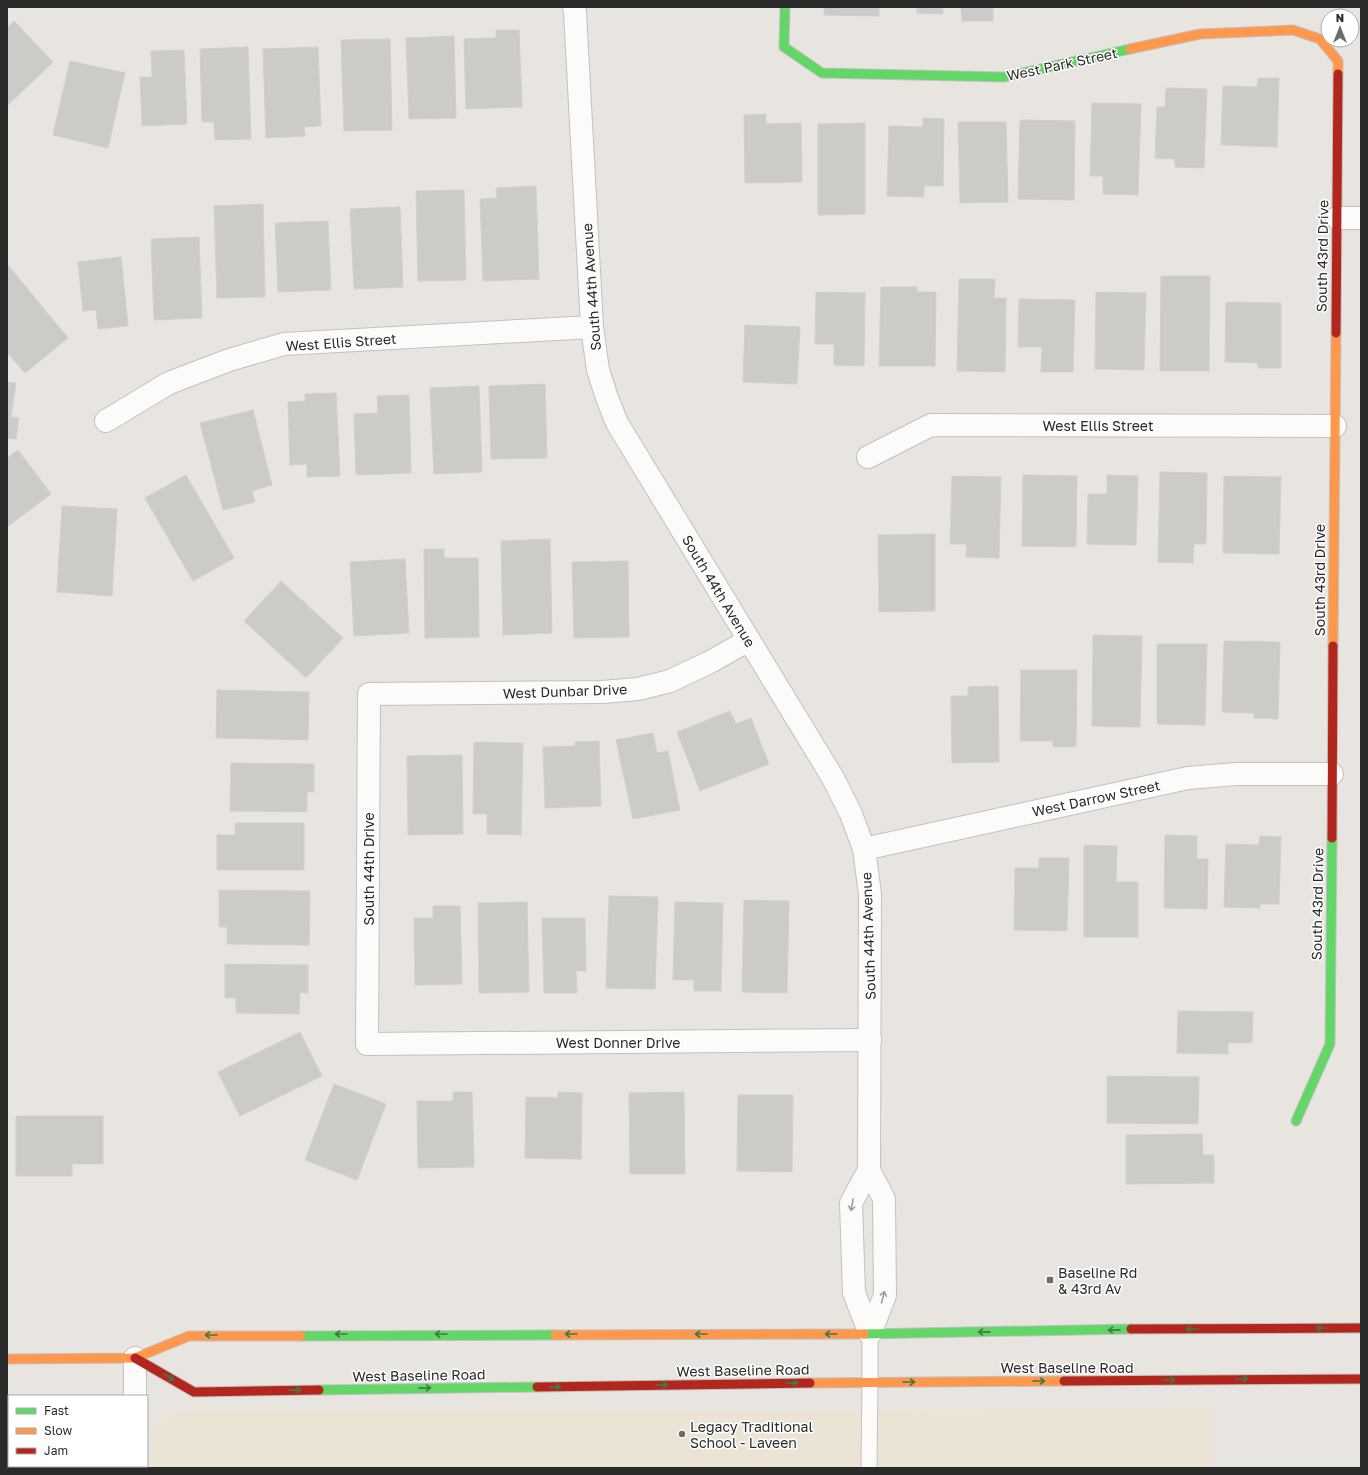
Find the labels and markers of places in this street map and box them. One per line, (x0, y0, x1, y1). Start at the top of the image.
place label: Baseline Rd & 43rd Av (1058, 1264, 1137, 1297)
marker: Baseline Rd & 43rd Av (1045, 1275, 1055, 1285)
place label: Legacy Traditional School - Laveen (690, 1418, 813, 1451)
marker: Legacy Traditional School - Laveen (677, 1429, 687, 1439)

